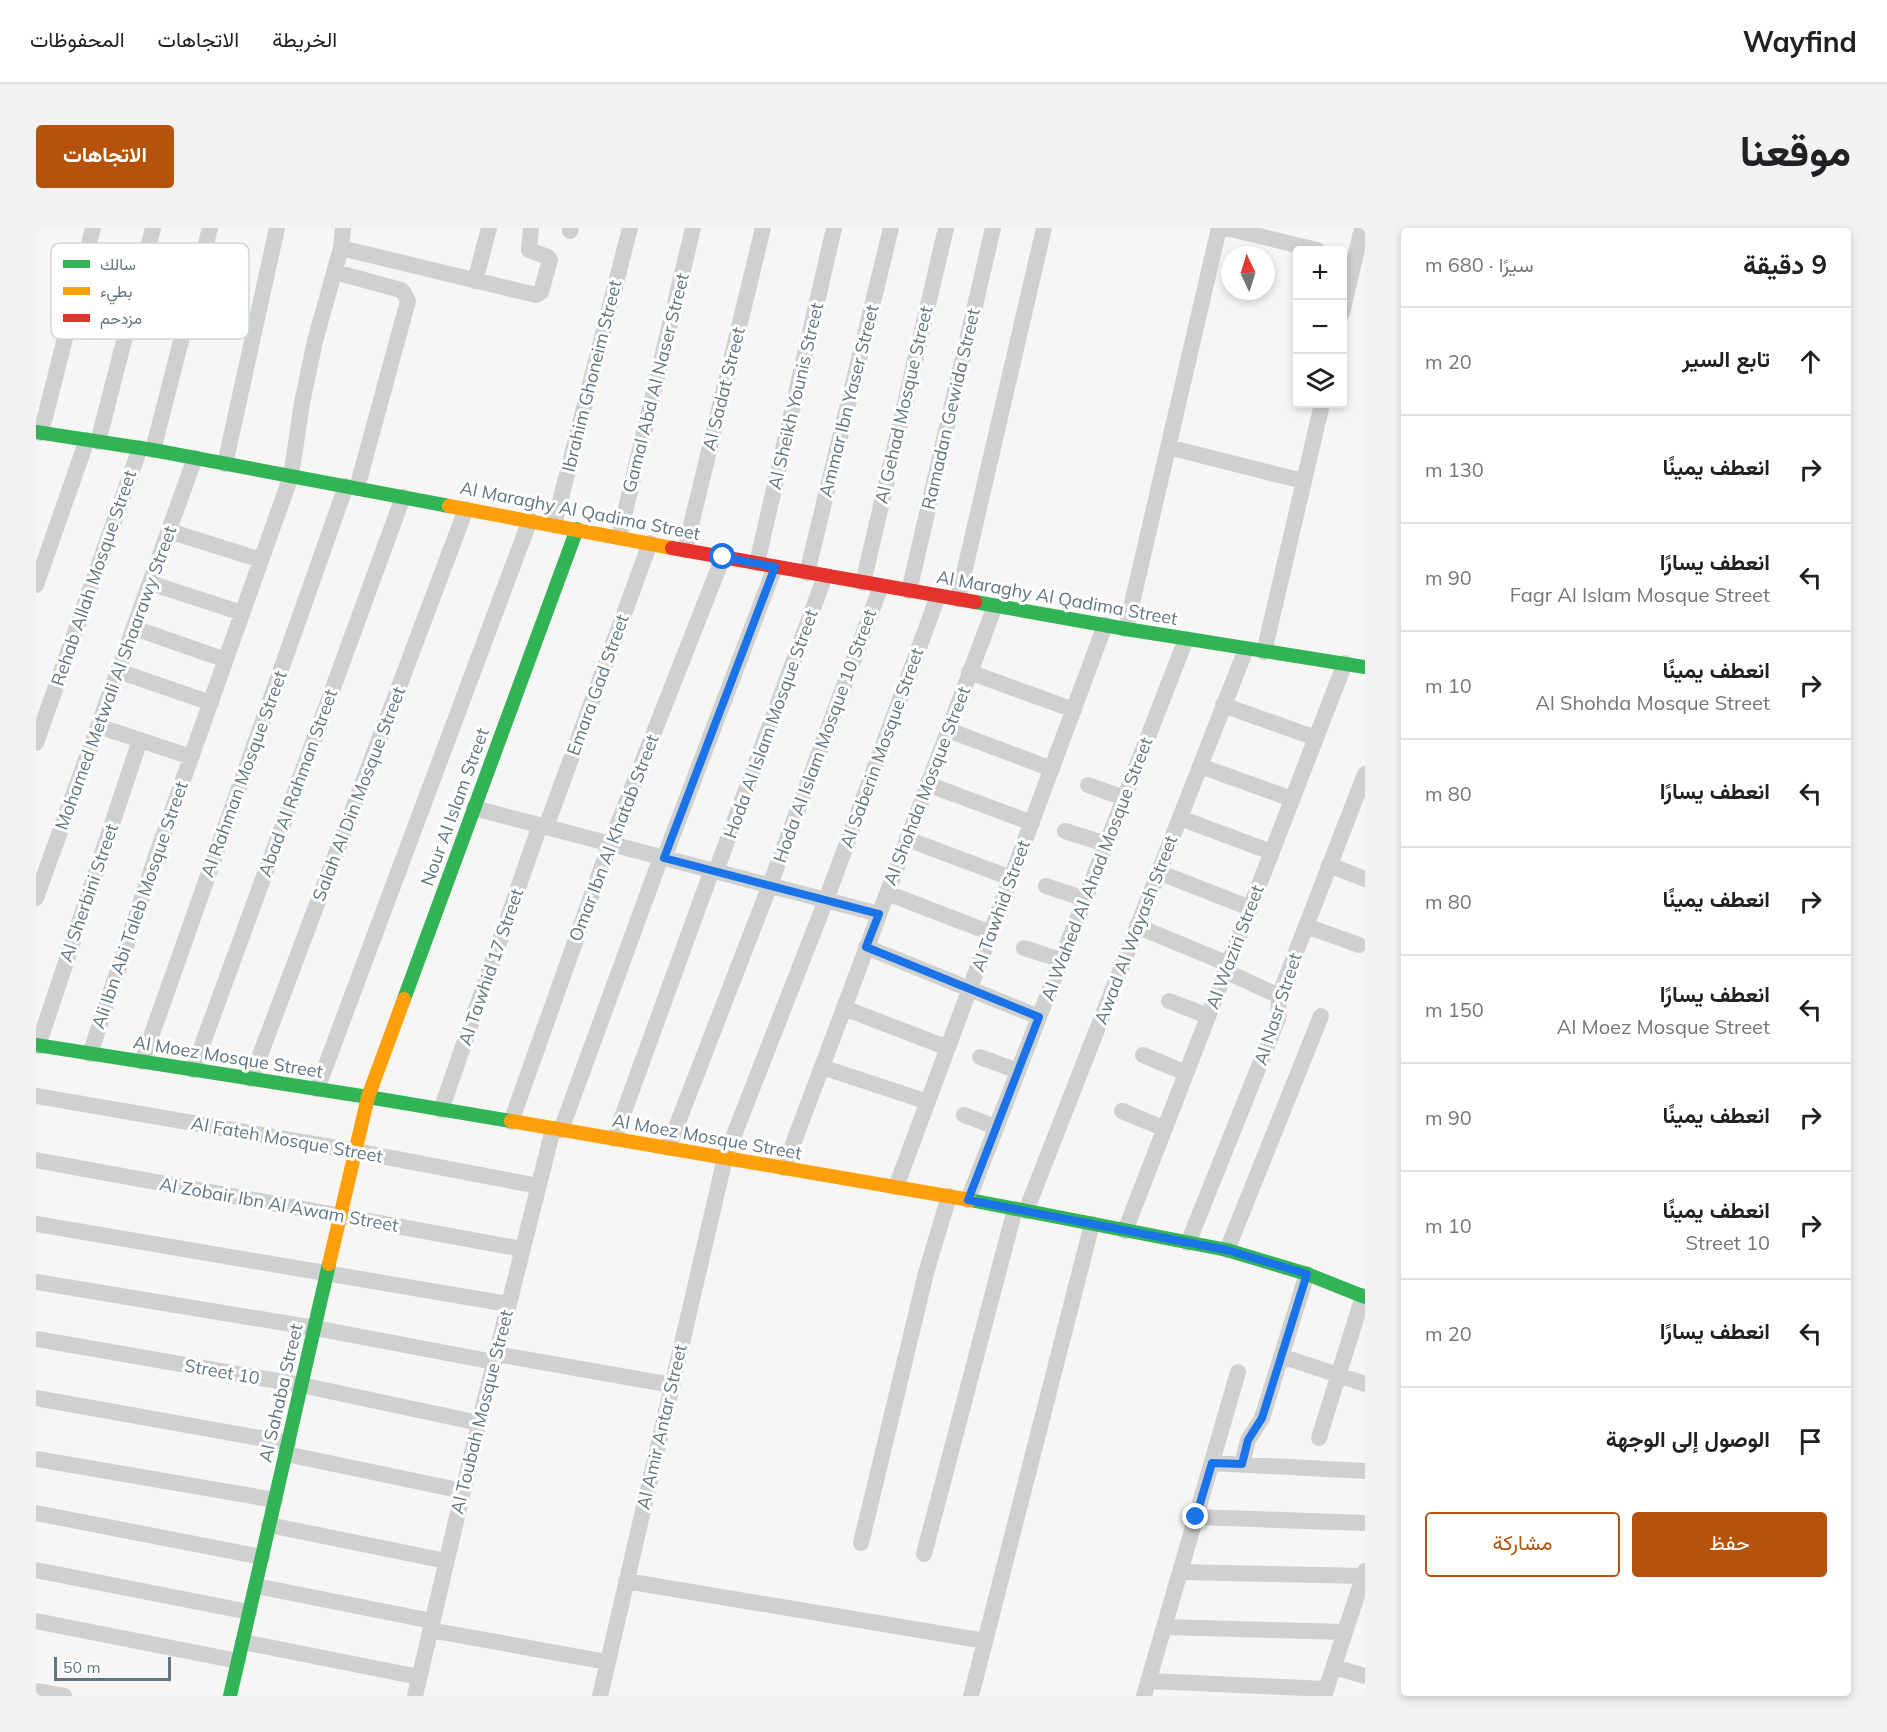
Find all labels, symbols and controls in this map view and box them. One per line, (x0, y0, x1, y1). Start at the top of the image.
text: Wayfind (1743, 24, 1857, 59)
text: المحفوظات (30, 26, 125, 52)
text: الاتجاهات (158, 26, 239, 52)
text: الخريطة (272, 26, 337, 52)
text: موقعنا (1740, 124, 1851, 177)
button: الاتجاهات (36, 125, 174, 188)
legend (51, 243, 249, 339)
north arrow (1221, 246, 1275, 300)
map controls (1293, 246, 1347, 408)
button: + (1293, 246, 1347, 300)
text: 9 دقيقة (1743, 248, 1827, 281)
text: سيرًا · 680 m (1425, 252, 1534, 277)
text: سالك (100, 254, 136, 274)
street label: Gamal Abd Al Naser Street (617, 271, 694, 495)
street label: Ibrahim Ghoneim Street (557, 278, 626, 474)
text: بطيء (100, 281, 132, 305)
street label: Al Sheikh Younis Street (763, 300, 828, 492)
button: − (1293, 300, 1347, 354)
street label: Ammar Ibn Yaser Street (813, 302, 884, 500)
street label: Al Gehad Mosque Street (870, 304, 937, 506)
street label: Ramadan Gewida Street (916, 306, 985, 512)
text: مزدحم (100, 308, 142, 329)
street label: Al Sadat Street (697, 325, 750, 453)
text: تابع السير (1682, 345, 1770, 373)
icon: ahead (1794, 345, 1827, 378)
text: 20 m (1425, 349, 1472, 374)
button: layers (1293, 354, 1347, 408)
text: انعطف يمينًا (1663, 453, 1770, 481)
icon: right (1794, 453, 1827, 486)
text: 130 m (1425, 457, 1484, 482)
street label: Rehab Allah Mosque Street (46, 467, 141, 689)
street label: Al Maraghy Al Qadima Street (458, 476, 702, 545)
street label: Mohamed Metwali Al Shaarawy Street (50, 523, 181, 833)
route start (709, 543, 735, 569)
text: انعطف يسارًا (1660, 548, 1770, 576)
icon: left (1794, 561, 1827, 594)
street label: Al Maraghy Al Qadima Street (935, 565, 1179, 630)
text: 90 m (1425, 565, 1472, 590)
text: Fagr Al Islam Mosque Street (1510, 582, 1770, 607)
street label: Hoda Al Islam Mosque Street (718, 606, 823, 841)
street label: Hoda Al Islam Mosque 10 Street (768, 606, 881, 866)
street label: Emara Gad Street (561, 611, 634, 758)
street label: Al Saberin Mosque Street (835, 645, 928, 851)
text: انعطف يمينًا (1663, 656, 1770, 684)
street label: Al Rahman Mosque Street (195, 667, 292, 880)
icon: right (1794, 669, 1827, 702)
text: 10 m (1425, 673, 1472, 698)
street label: Salah Al Din Mosque Street (307, 683, 410, 904)
street label: Al Shohda Mosque Street (878, 683, 975, 889)
street label: Abad Al Rahman Street (253, 686, 342, 880)
text: Al Shohda Mosque Street (1535, 690, 1770, 715)
street label: Nour Al Islam Street (415, 725, 494, 889)
street label: Omar Ibn Al Khatab Street (563, 731, 664, 945)
street label: Al Wahed Al Ahad Mosque Street (1036, 734, 1157, 1004)
text: انعطف يسارًا (1660, 777, 1770, 805)
icon: left (1794, 777, 1827, 810)
street label: Ali Ibn Abi Taleb Mosque Street (86, 778, 193, 1032)
text: 80 m (1425, 781, 1472, 806)
street label: Al Sherbini Street (54, 821, 123, 965)
street label: Awad Al Wayash Street (1089, 832, 1182, 1028)
street label: Al Tawhid Street (966, 837, 1035, 975)
street label: Al Waziri Street (1200, 882, 1269, 1012)
street label: Al Tawhid 17 Street (453, 885, 528, 1048)
text: انعطف يمينًا (1663, 885, 1770, 913)
icon: right (1794, 885, 1827, 918)
text: 80 m (1425, 889, 1472, 914)
street label: Al Nasr Street (1249, 950, 1306, 1068)
text: انعطف يسارًا (1660, 980, 1770, 1008)
icon: left (1794, 993, 1827, 1026)
text: 150 m (1425, 997, 1484, 1022)
text: Al Moez Mosque Street (1557, 1014, 1770, 1039)
street label: Al Moez Mosque Street (132, 1030, 325, 1083)
text: انعطف يمينًا (1663, 1101, 1770, 1129)
icon: right (1794, 1101, 1827, 1134)
text: 90 m (1425, 1105, 1472, 1130)
street label: Al Moez Mosque Street (611, 1109, 804, 1164)
street label: Al Fateh Mosque Street (190, 1111, 385, 1168)
street label: Al Zobair Ibn Al Awam Street (158, 1172, 400, 1237)
text: انعطف يمينًا (1663, 1196, 1770, 1224)
icon: right (1794, 1209, 1827, 1242)
text: 10 m (1425, 1213, 1472, 1238)
text: Street 10 (1685, 1230, 1770, 1255)
street label: Al Toubah Mosque Street (445, 1308, 518, 1516)
text: انعطف يسارًا (1660, 1317, 1770, 1345)
icon: left (1794, 1317, 1827, 1350)
street label: Al Sahaba Street (253, 1321, 308, 1464)
text: 20 m (1425, 1321, 1472, 1346)
street label: Al Amir Antar Street (631, 1342, 692, 1512)
street label: Street 10 (183, 1354, 262, 1389)
text: الوصول إلى الوجهة (1606, 1425, 1770, 1453)
icon: arrive (1794, 1425, 1827, 1458)
route end (1182, 1503, 1208, 1529)
button: مشاركة (1425, 1512, 1620, 1577)
button: حفظ (1632, 1512, 1827, 1577)
scale bar (54, 1654, 171, 1682)
text: 50 m (63, 1657, 100, 1677)

